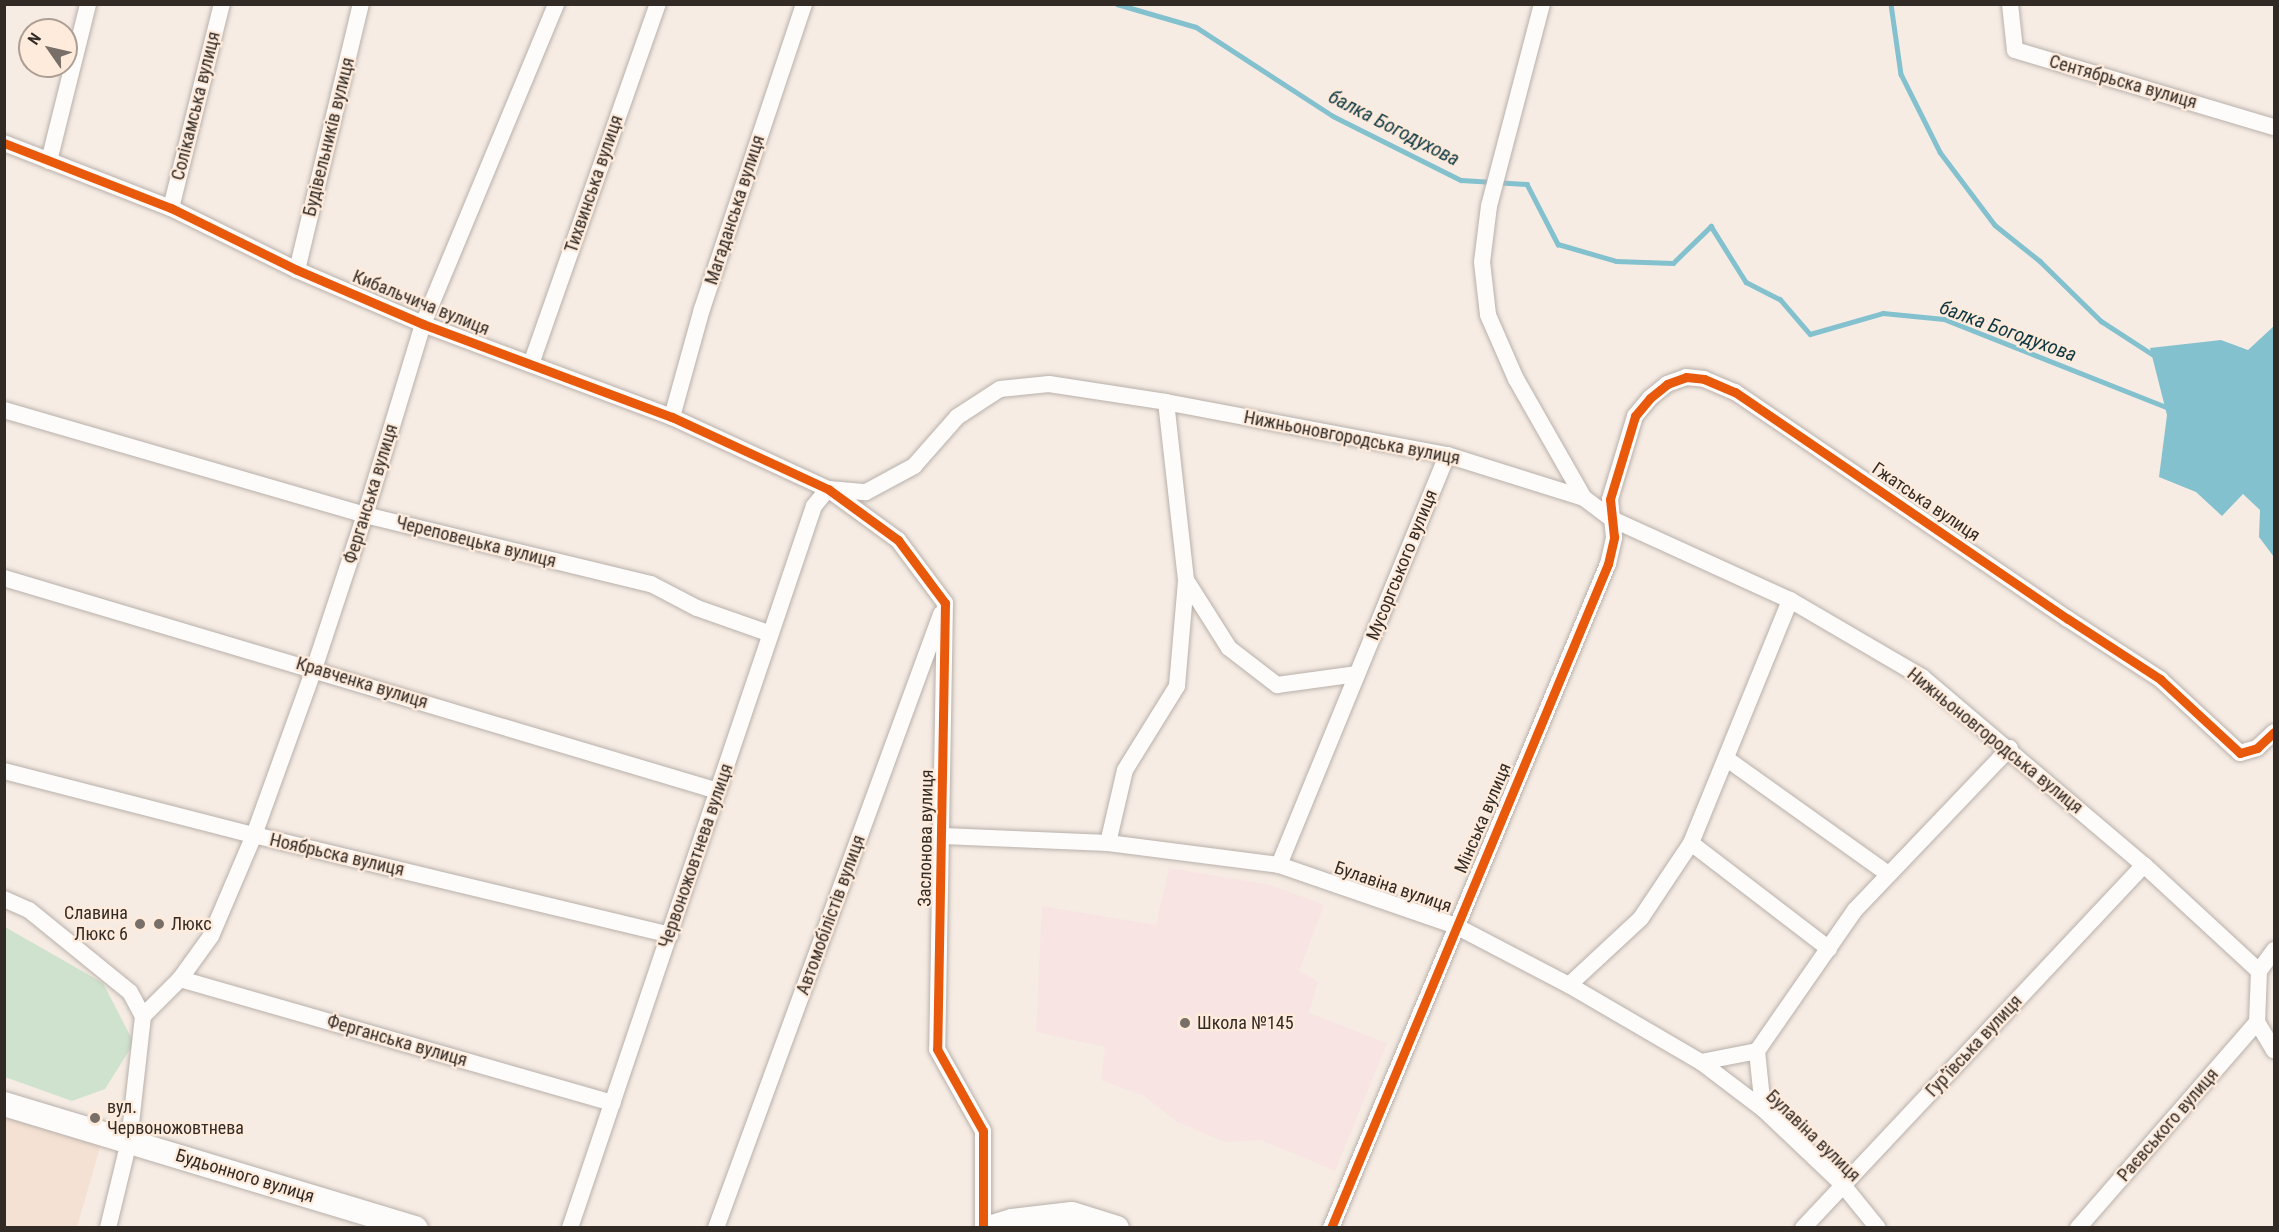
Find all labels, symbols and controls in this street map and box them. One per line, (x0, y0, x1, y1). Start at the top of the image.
north arrow (18, 18, 78, 78)
text: N (24, 29, 45, 48)
street label: Солікамська вулиця (167, 29, 225, 183)
street label: Сентябрьска вулиця (2047, 51, 2199, 113)
street label: Будівельників вулиця (299, 55, 359, 219)
water label: балка Богодухова (1324, 85, 1464, 171)
street label: Тихвинська вулиця (560, 112, 628, 256)
street label: Магаданська вулиця (701, 132, 769, 288)
street label: Кибальчича вулиця (349, 266, 493, 340)
water label: балка Богодухова (1936, 295, 2080, 367)
street label: Нижньоновгородська вулиця (1242, 406, 1462, 470)
street label: Ферганська вулиця (339, 422, 403, 566)
street label: Гжатська вулиця (1868, 458, 1984, 546)
street label: Мусоргського вулиця (1362, 487, 1442, 643)
street label: Череповецька вулиця (394, 512, 558, 572)
street label: Кравченка вулиця (293, 653, 431, 713)
street label: Нижньоновгородська вулиця (1903, 663, 2087, 819)
street label: Мінська вулиця (1450, 760, 1516, 876)
street label: Червоножовтнева вулиця (654, 761, 738, 951)
street label: Заслонова вулиця (914, 769, 938, 907)
street label: Ноябрьска вулиця (268, 829, 406, 881)
street label: Автомобілістів вулиця (792, 832, 870, 998)
street label: Булавіна вулиця (1332, 857, 1454, 917)
place label: Славина Люкс 6 (64, 903, 128, 946)
place label: Люкс (171, 913, 212, 935)
marker: Славина Люкс 6 (133, 917, 147, 931)
marker: Люкс (152, 917, 166, 931)
street label: Гур’ївська вулиця (1921, 991, 2027, 1101)
street label: Ферганська вулиця (324, 1011, 470, 1071)
place label: Школа №145 (1197, 1012, 1294, 1034)
marker: Школа №145 (1178, 1016, 1192, 1030)
street label: Раєвського вулиця (2113, 1064, 2223, 1186)
street label: Булавіна вулиця (1761, 1086, 1865, 1186)
place label: вул. Червоножовтнева (107, 1097, 244, 1140)
marker: вул. Червоножовтнева (88, 1111, 102, 1125)
street label: Будьонного вулиця (173, 1145, 317, 1207)

